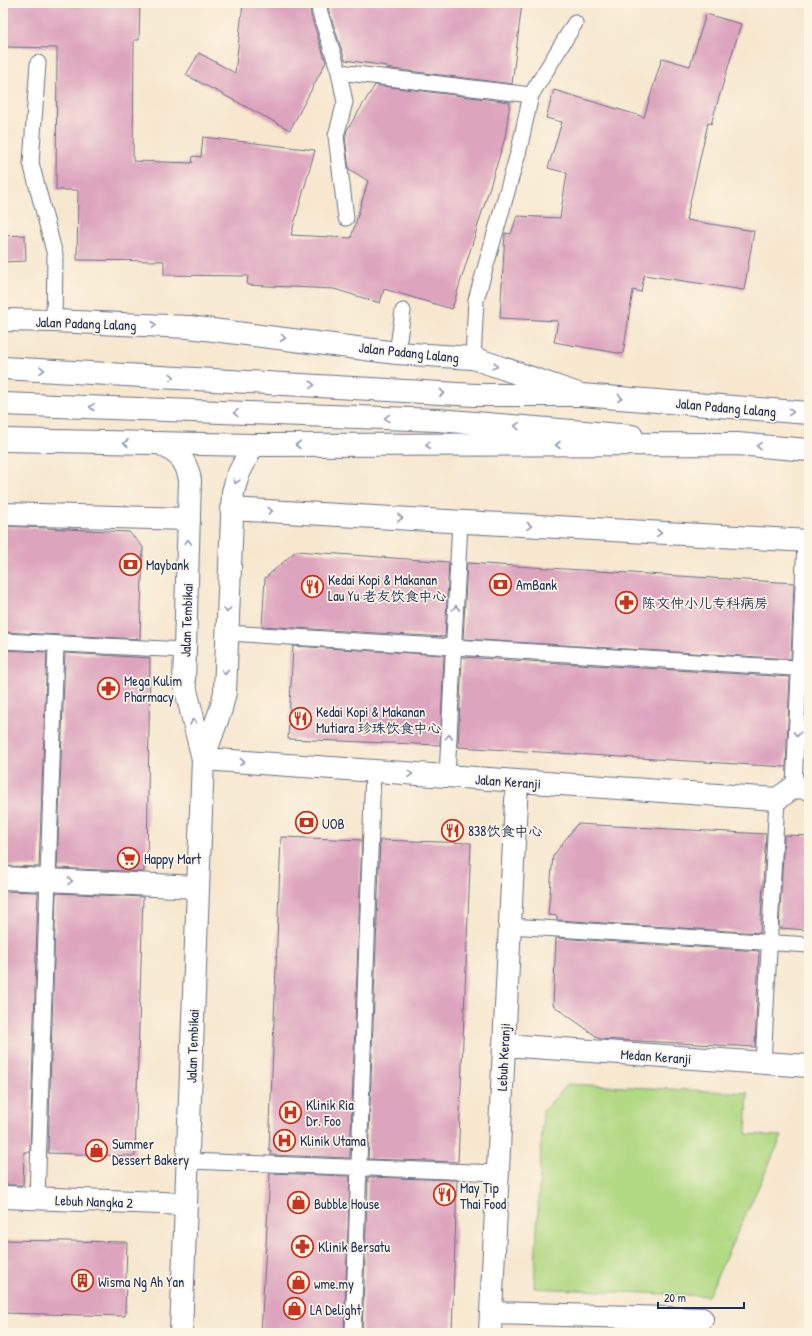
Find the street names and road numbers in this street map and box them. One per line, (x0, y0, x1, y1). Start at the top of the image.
street label: Jalan Padang Lalang (35, 312, 137, 335)
street label: Jalan Padang Lalang (358, 337, 460, 368)
street label: Jalan Padang Lalang (675, 393, 777, 422)
street label: Jalan Tembikai (175, 582, 197, 658)
street label: Jalan Keranji (474, 769, 542, 794)
street label: Jalan Tembikai (181, 1008, 203, 1084)
street label: Lebuh Keranji (492, 1023, 515, 1091)
street label: Medan Keranji (620, 1044, 692, 1069)
street label: Lebuh Nangka 2 (55, 1190, 134, 1213)

